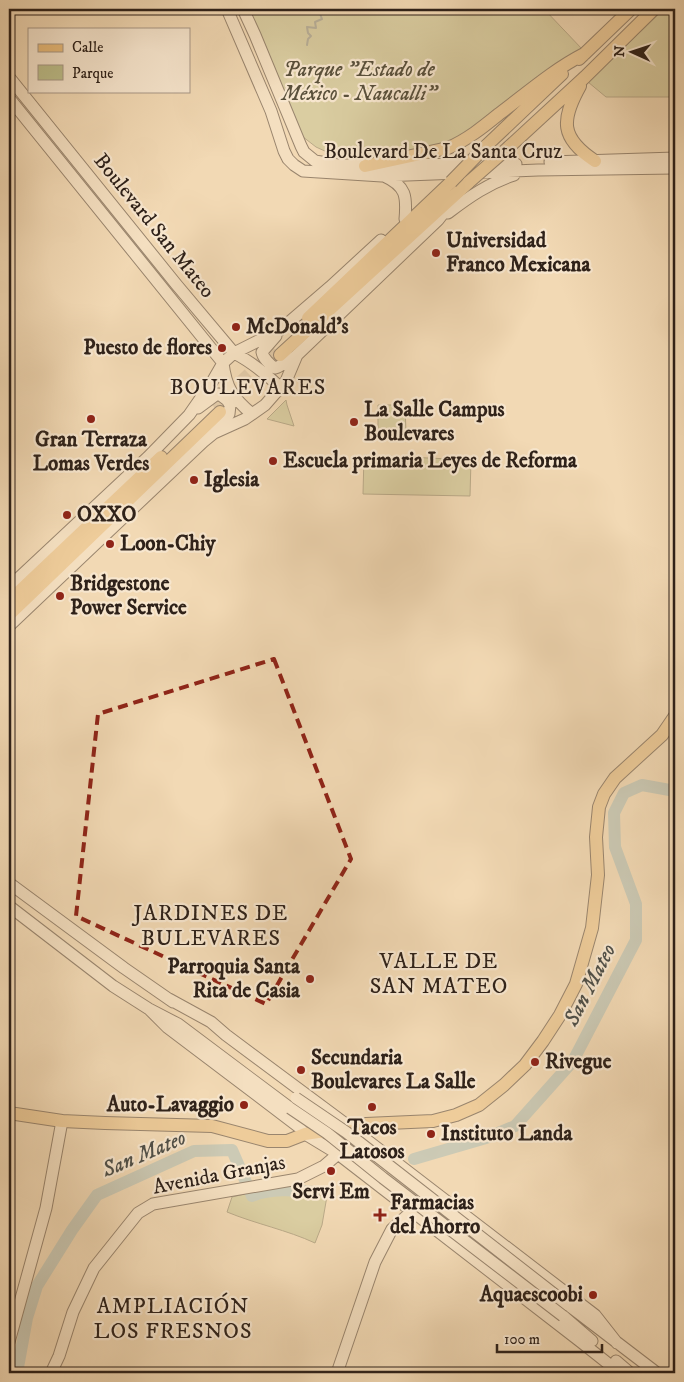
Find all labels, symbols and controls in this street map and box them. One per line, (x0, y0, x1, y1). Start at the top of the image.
legend (28, 28, 190, 92)
north arrow (606, 28, 656, 78)
text: Calle (72, 38, 104, 57)
text: N (611, 45, 629, 58)
park label: Parque "Estado de México - Naucalli" (280, 57, 439, 107)
text: Parque (72, 64, 113, 83)
street label: Boulevard De La Santa Cruz (324, 139, 562, 165)
street label: Boulevard San Mateo (88, 148, 220, 304)
place label: Universidad Franco Mexicana (446, 228, 591, 278)
marker: Universidad Franco Mexicana (430, 247, 442, 259)
place label: McDonald's (246, 314, 349, 340)
marker: McDonald's (230, 321, 242, 333)
place label: Puesto de flores (83, 335, 212, 361)
marker: Puesto de flores (216, 342, 228, 354)
district label: BOULEVARES (170, 374, 326, 401)
place label: La Salle Campus Boulevares (364, 397, 505, 447)
marker: Gran Terraza Lomas Verdes (85, 413, 97, 425)
marker: La Salle Campus Boulevares (348, 416, 360, 428)
place label: Gran Terraza Lomas Verdes (33, 427, 149, 477)
place label: Escuela primaria Leyes de Reforma (283, 448, 578, 474)
marker: Escuela primaria Leyes de Reforma (267, 455, 279, 467)
place label: Iglesia (204, 467, 260, 493)
marker: Iglesia (188, 474, 200, 486)
place label: OXXO (77, 502, 137, 528)
marker: OXXO (61, 509, 73, 521)
place label: Loon-Chiy (120, 531, 216, 557)
marker: Loon-Chiy (104, 538, 116, 550)
place label: Bridgestone Power Service (70, 571, 187, 621)
marker: Bridgestone Power Service (54, 590, 66, 602)
district label: JARDINES DE BULEVARES (132, 900, 288, 952)
water label: San Mateo (557, 939, 622, 1032)
district label: VALLE DE SAN MATEO (370, 948, 508, 1000)
place label: Parroquia Santa Rita de Casia (167, 954, 301, 1004)
marker: Parroquia Santa Rita de Casia (304, 973, 316, 985)
place label: Secundaria Boulevares La Salle (311, 1045, 476, 1095)
place label: Rivegue (545, 1049, 612, 1075)
marker: Rivegue (529, 1056, 541, 1068)
marker: Secundaria Boulevares La Salle (295, 1064, 307, 1076)
place label: Auto-Lavaggio (106, 1092, 234, 1118)
marker: Auto-Lavaggio (238, 1099, 250, 1111)
marker: Tacos Latosos (366, 1101, 378, 1113)
place label: Tacos Latosos (339, 1115, 405, 1165)
place label: Instituto Landa (441, 1121, 573, 1147)
water label: San Mateo (97, 1124, 190, 1184)
marker: Instituto Landa (425, 1128, 437, 1140)
street label: Avenida Granjas (150, 1149, 288, 1201)
marker: Servi Em (325, 1165, 337, 1177)
place label: Servi Em (292, 1179, 370, 1205)
place label: Farmacias del Ahorro (390, 1190, 480, 1240)
marker: Farmacias del Ahorro (374, 1209, 386, 1221)
place label: Aquaescoobi (479, 1282, 584, 1308)
marker: Aquaescoobi (587, 1289, 599, 1301)
district label: AMPLIACIÓN LOS FRESNOS (94, 1292, 252, 1345)
scale bar (497, 1322, 602, 1354)
text: 100 m (504, 1330, 540, 1349)

